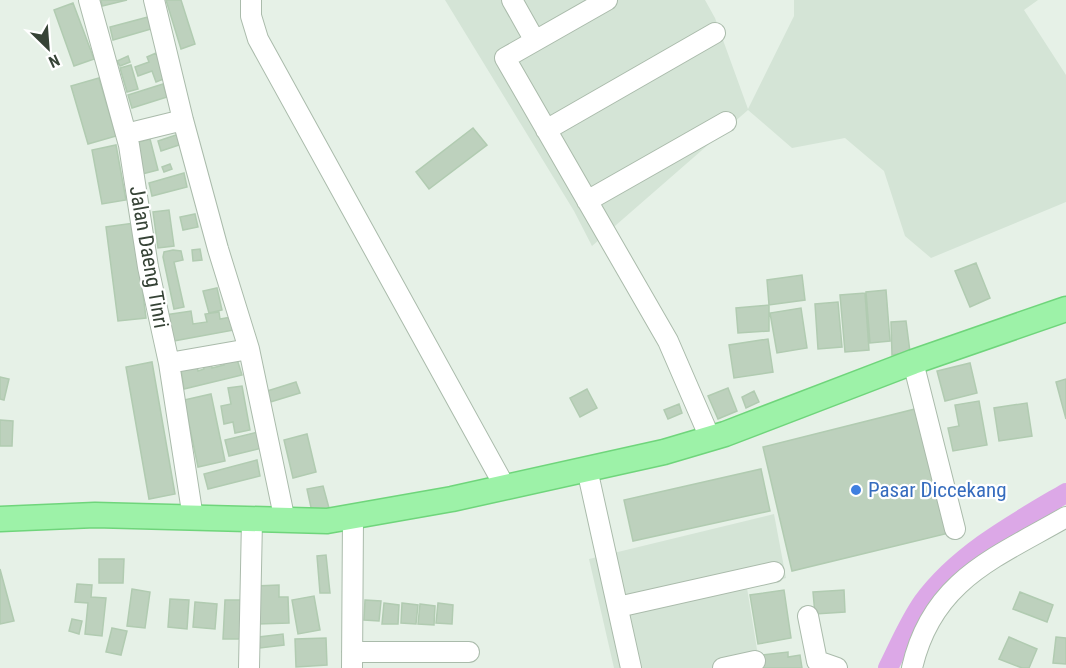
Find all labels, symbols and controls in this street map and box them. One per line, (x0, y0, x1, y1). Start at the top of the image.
north arrow (18, 18, 78, 78)
text: N (46, 50, 63, 72)
street label: Jalan Daeng Tinri (125, 184, 173, 330)
place label: Pasar Diccekang (868, 478, 1007, 502)
marker: Pasar Diccekang (849, 483, 863, 497)

